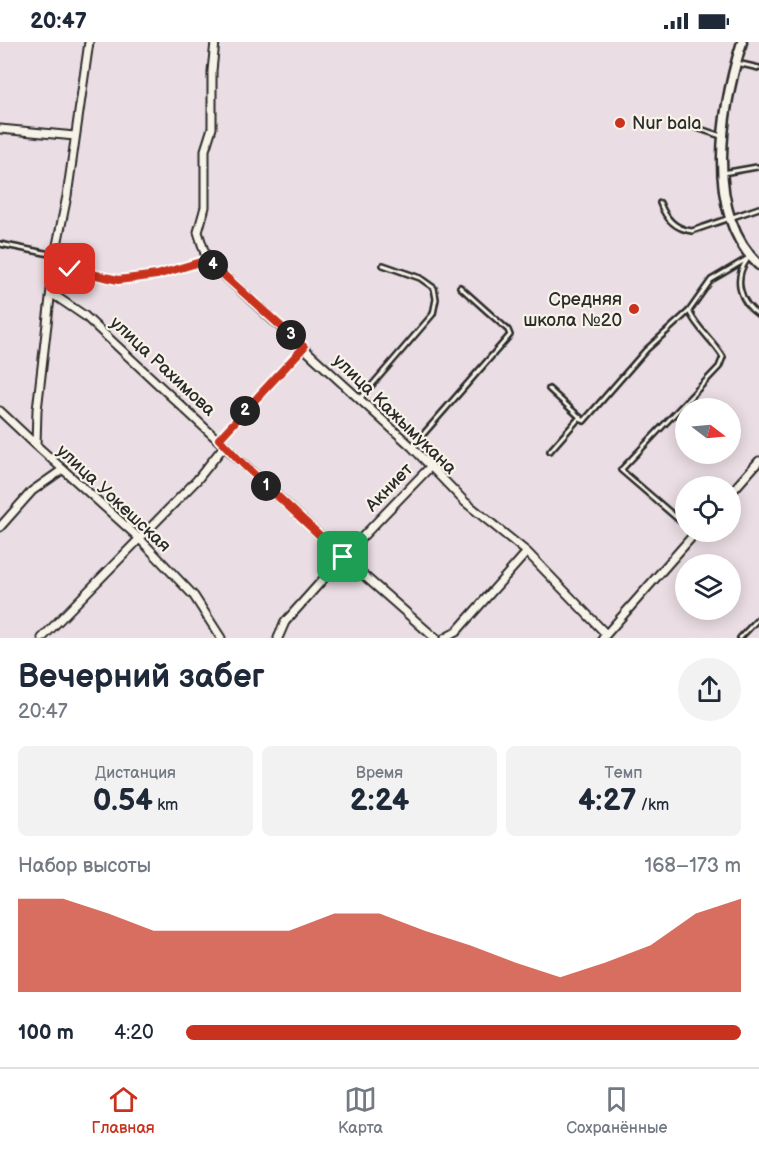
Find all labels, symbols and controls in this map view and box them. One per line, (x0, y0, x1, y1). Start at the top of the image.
text: 20:47 (30, 8, 87, 35)
place label: Nur bala (632, 113, 701, 134)
marker: Nur bala (613, 116, 627, 130)
pin (44, 243, 95, 294)
pin: 4 (198, 250, 228, 280)
icon: check (53, 252, 86, 285)
text: 4 (208, 255, 218, 274)
place label: Средняя школа №20 (523, 289, 622, 331)
marker: Средняя школа №20 (627, 302, 641, 316)
street label: улица Рахимова (106, 312, 220, 421)
pin: 3 (276, 320, 306, 350)
text: 3 (286, 325, 296, 344)
street label: улица Кажымукана (329, 350, 461, 479)
pin: 2 (230, 396, 260, 426)
north arrow (675, 398, 741, 464)
map controls (675, 398, 741, 620)
text: 2 (240, 401, 250, 420)
street label: улица Уокешская (52, 440, 175, 557)
street label: Акниет (361, 458, 418, 517)
pin: 1 (251, 471, 281, 501)
text: 1 (263, 476, 269, 495)
button: locate (675, 476, 741, 542)
pin (317, 531, 368, 582)
icon: arrive (326, 540, 359, 573)
button: layers (675, 554, 741, 620)
text: Вечерний забег (18, 657, 265, 697)
button: share (678, 658, 741, 721)
text: 20:47 (18, 700, 68, 724)
text: Дистанция (95, 764, 176, 783)
text: Время (356, 764, 403, 783)
text: Темп (604, 764, 643, 783)
text: 0.54 (93, 783, 153, 819)
text: 2:24 (350, 783, 409, 819)
text: 4:27 (578, 783, 637, 819)
text: km (153, 796, 178, 815)
text: /km (637, 796, 669, 815)
text: Набор высоты (18, 854, 151, 878)
text: 168–173 m (644, 854, 741, 878)
text: 100 m (18, 1021, 74, 1045)
text: 4:20 (114, 1021, 154, 1045)
tab: Главная (92, 1083, 155, 1138)
tab: Карта (338, 1083, 383, 1138)
tab: Сохранённые (566, 1083, 667, 1138)

